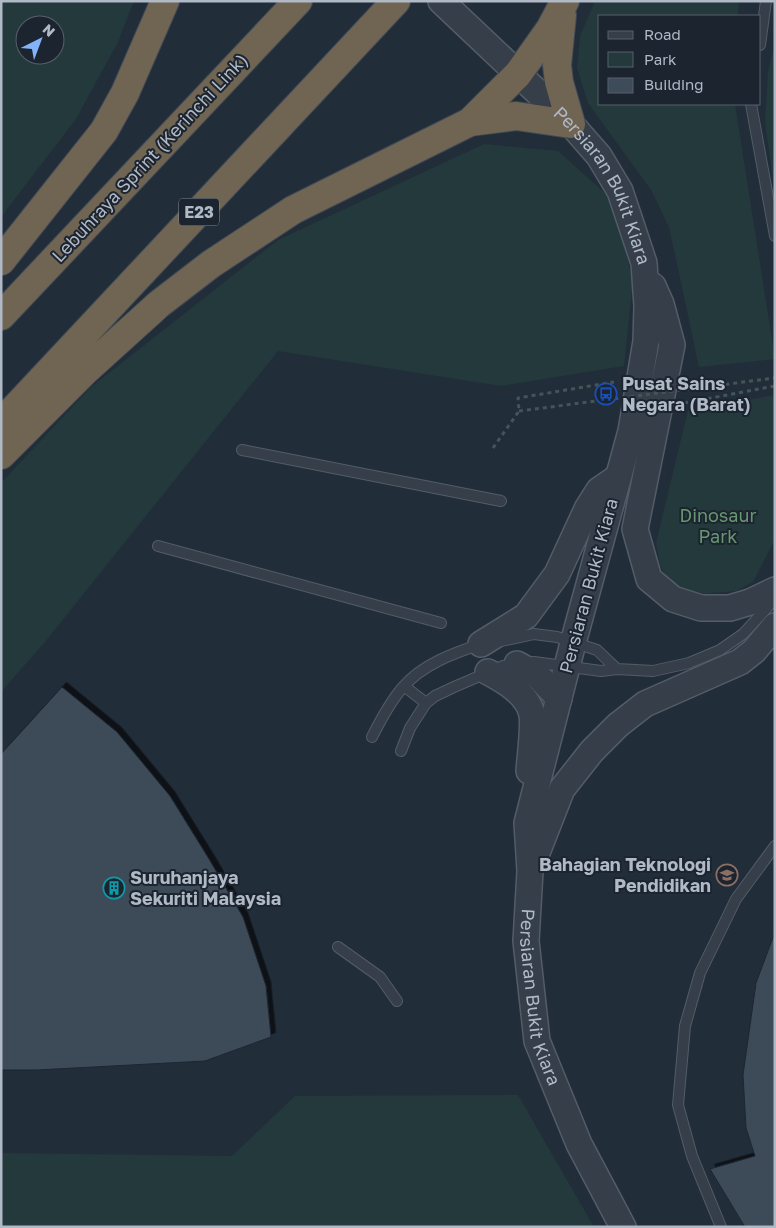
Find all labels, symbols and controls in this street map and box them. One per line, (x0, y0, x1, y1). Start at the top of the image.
north arrow (15, 15, 65, 65)
legend (598, 15, 761, 105)
text: N (39, 20, 59, 40)
text: Road (644, 25, 681, 43)
street label: Lebuhraya Sprint (Kerinchi Link) (47, 49, 252, 266)
text: Park (644, 50, 677, 68)
text: Building (644, 75, 704, 93)
street label: Persiaran Bukit Kiara (549, 101, 656, 267)
road number: E23 (179, 198, 219, 226)
place label: Pusat Sains Negara (Barat) (622, 372, 751, 415)
bus stop icon: Pusat Sains Negara (Barat) (594, 382, 618, 406)
street label: Persiaran Bukit Kiara (554, 496, 622, 676)
park label: Dinosaur Park (680, 504, 756, 547)
place label: Bahagian Teknologi Pendidikan (539, 853, 711, 896)
school or university icon: Bahagian Teknologi Pendidikan (715, 863, 739, 887)
place label: Suruhanjaya Sekuriti Malaysia (130, 866, 281, 909)
building icon: Suruhanjaya Sekuriti Malaysia (102, 876, 126, 900)
street label: Persiaran Bukit Kiara (516, 908, 566, 1089)

